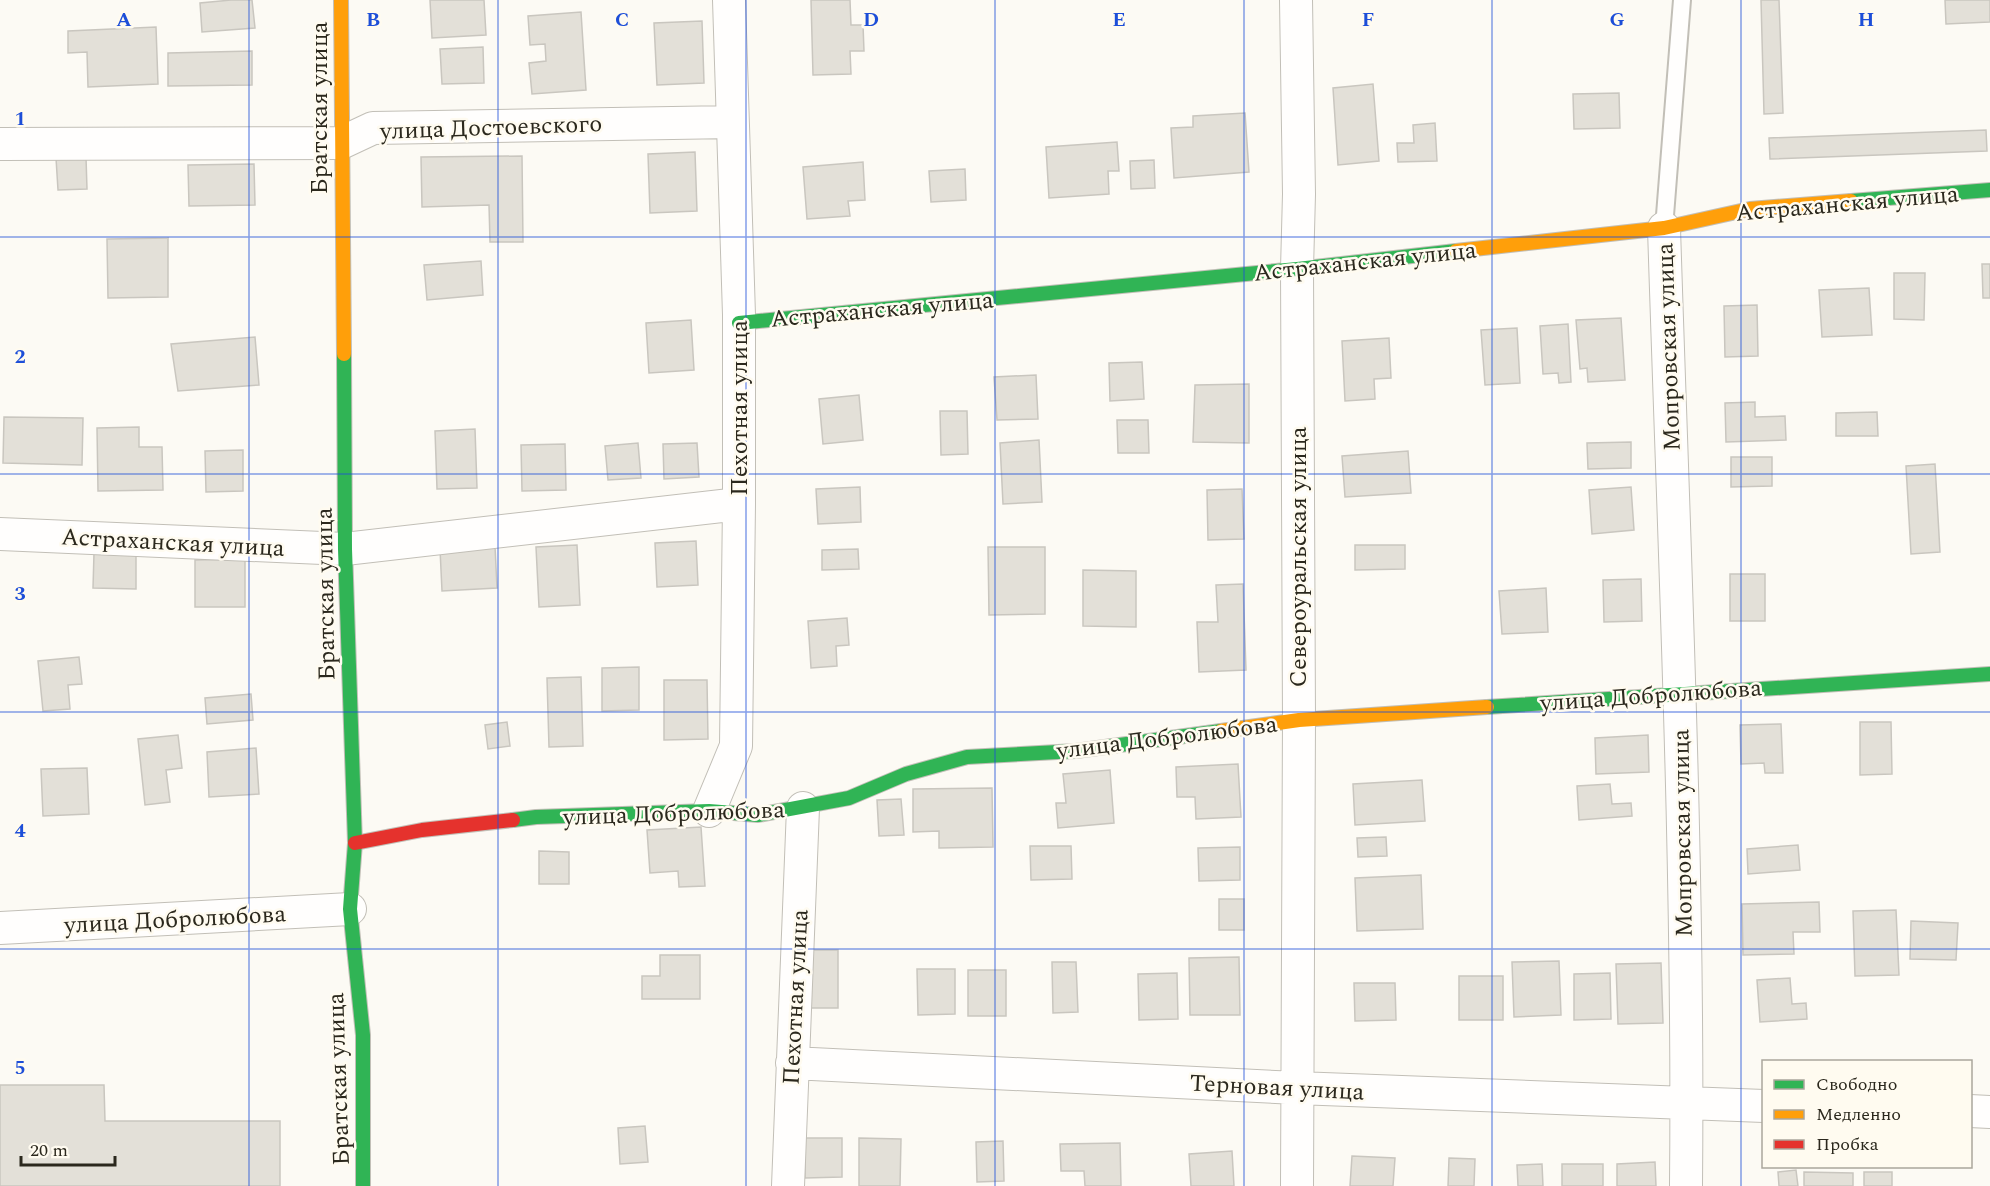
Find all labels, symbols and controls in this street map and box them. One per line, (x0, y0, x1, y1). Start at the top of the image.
text: A (116, 5, 132, 35)
text: B (366, 5, 380, 35)
text: C (615, 5, 629, 35)
text: D (863, 5, 879, 35)
text: E (1112, 5, 1126, 35)
text: F (1362, 5, 1374, 35)
text: G (1609, 5, 1625, 35)
text: H (1858, 5, 1874, 35)
street label: Братская улица (302, 21, 338, 195)
text: 1 (14, 104, 26, 134)
street label: улица Достоевского (378, 106, 603, 150)
street label: Астраханская улица (1734, 176, 1960, 232)
street label: Астраханская улица (1252, 232, 1479, 292)
street label: Мопровская улица (1647, 242, 1691, 452)
street label: Астраханская улица (769, 282, 995, 338)
street label: Пехотная улица (722, 320, 758, 496)
text: 2 (14, 342, 26, 372)
street label: Североуральская улица (1281, 426, 1317, 687)
street label: Братская улица (306, 507, 346, 681)
street label: Астраханская улица (60, 519, 286, 567)
text: 3 (14, 579, 26, 609)
street label: улица Добролюбова (1538, 670, 1763, 722)
street label: улица Добролюбова (1054, 707, 1280, 770)
street label: Мопровская улица (1663, 728, 1703, 937)
street label: улица Добролюбова (561, 792, 786, 836)
text: 4 (14, 816, 26, 846)
street label: улица Добролюбова (62, 896, 287, 944)
street label: Пехотная улица (773, 908, 819, 1086)
street label: Братская улица (318, 992, 360, 1166)
text: 5 (14, 1053, 26, 1083)
legend (1762, 1060, 1972, 1168)
street label: Терновая улица (1189, 1065, 1366, 1111)
text: Свободно (1816, 1071, 1897, 1098)
text: Медленно (1816, 1101, 1901, 1128)
scale bar (21, 1129, 116, 1167)
text: Пробка (1816, 1131, 1879, 1158)
text: 20 m (30, 1137, 68, 1164)

